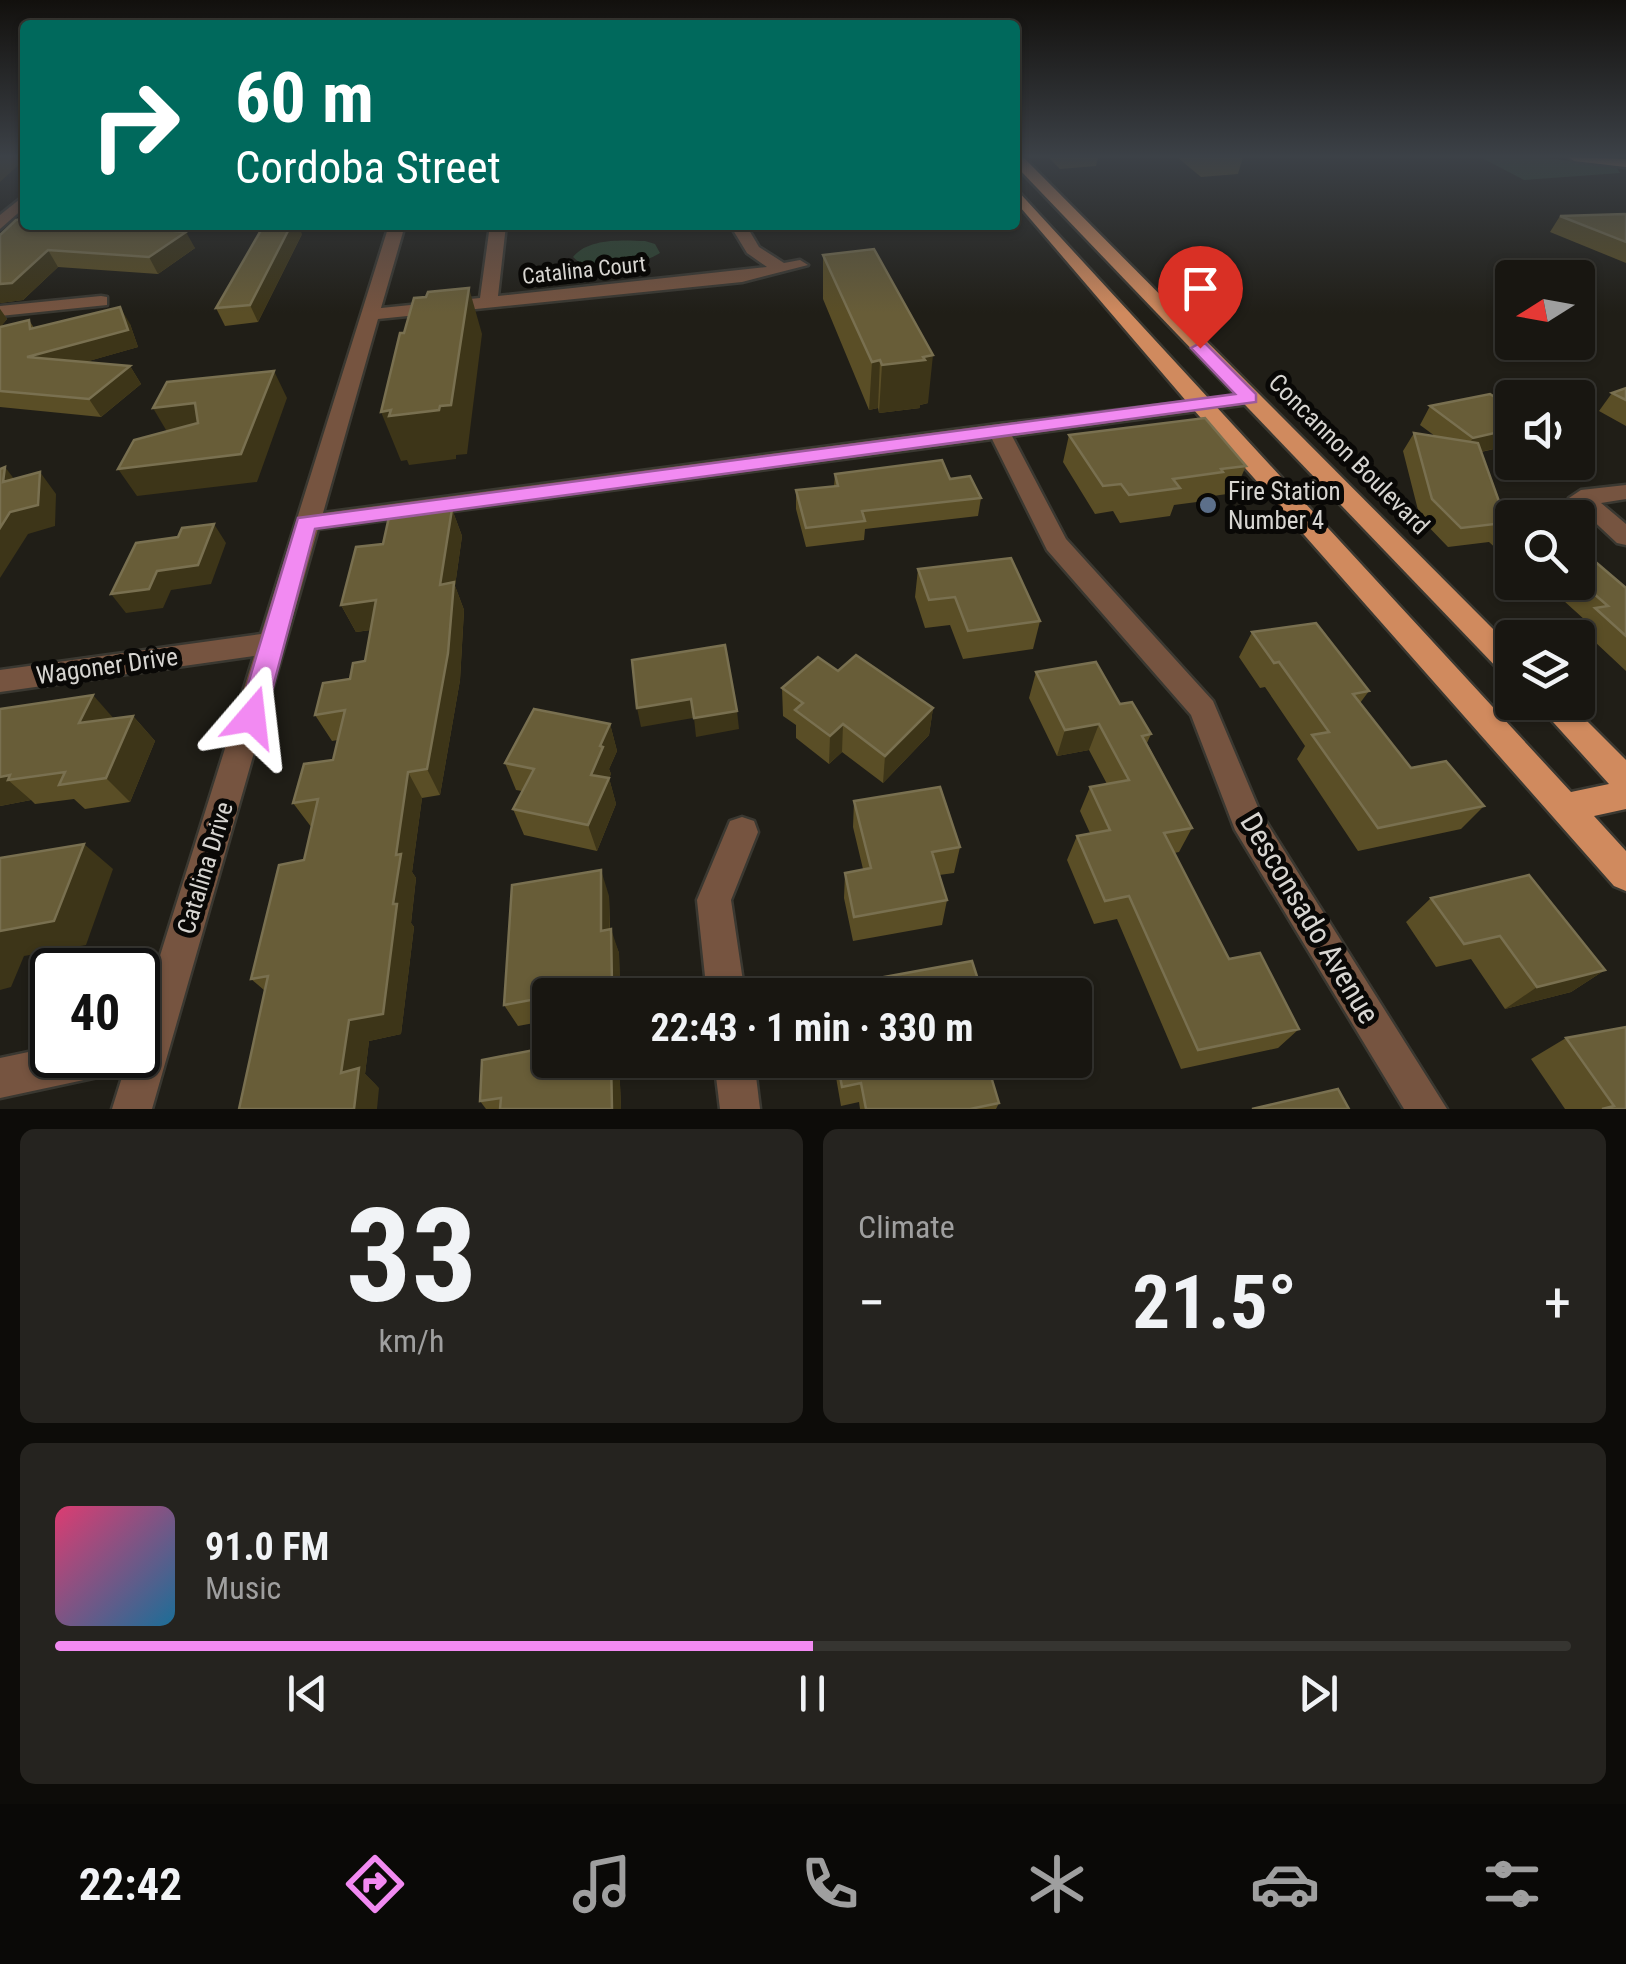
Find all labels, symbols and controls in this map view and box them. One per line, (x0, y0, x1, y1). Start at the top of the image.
text: 60 m (235, 57, 374, 139)
icon: right (70, 60, 200, 190)
text: Cordoba Street (235, 141, 501, 194)
pin (1158, 246, 1243, 349)
street label: Catalina Court (521, 251, 647, 289)
north arrow (1495, 260, 1595, 360)
map controls (1495, 260, 1595, 720)
icon: arrive (1173, 261, 1228, 316)
street label: Concannon Boulevard (1263, 368, 1435, 540)
button: sound (1495, 380, 1595, 480)
place label: Fire Station Number 4 (1228, 477, 1341, 535)
marker: Fire Station Number 4 (1197, 494, 1219, 516)
button: search (1495, 500, 1595, 600)
button: layers (1495, 620, 1595, 720)
street label: Wagoner Drive (34, 642, 180, 690)
position arrow (200, 665, 304, 769)
street label: Catalina Drive (171, 798, 239, 938)
street label: Desconsado Avenue (1233, 806, 1387, 1030)
speed limit sign: 40 (30, 948, 160, 1078)
text: 22:43 · 1 min · 330 m (651, 1006, 973, 1050)
text: 33 (346, 1180, 477, 1333)
text: Climate (858, 1208, 955, 1246)
text: 21.5° (1132, 1258, 1297, 1346)
text: − (858, 1271, 886, 1335)
text: + (1544, 1271, 1571, 1335)
text: km/h (379, 1322, 444, 1360)
text: 91.0 FM (205, 1525, 329, 1569)
text: Music (205, 1569, 281, 1607)
icon: previous (280, 1666, 335, 1721)
icon: pause (785, 1666, 840, 1721)
icon: next (1291, 1666, 1346, 1721)
icon: directions (340, 1849, 410, 1919)
icon: music (567, 1849, 637, 1919)
icon: phone (795, 1849, 865, 1919)
icon: climate (1022, 1849, 1092, 1919)
icon: car (1250, 1849, 1320, 1919)
icon: filters (1477, 1849, 1547, 1919)
text: 22:42 (79, 1858, 182, 1911)

